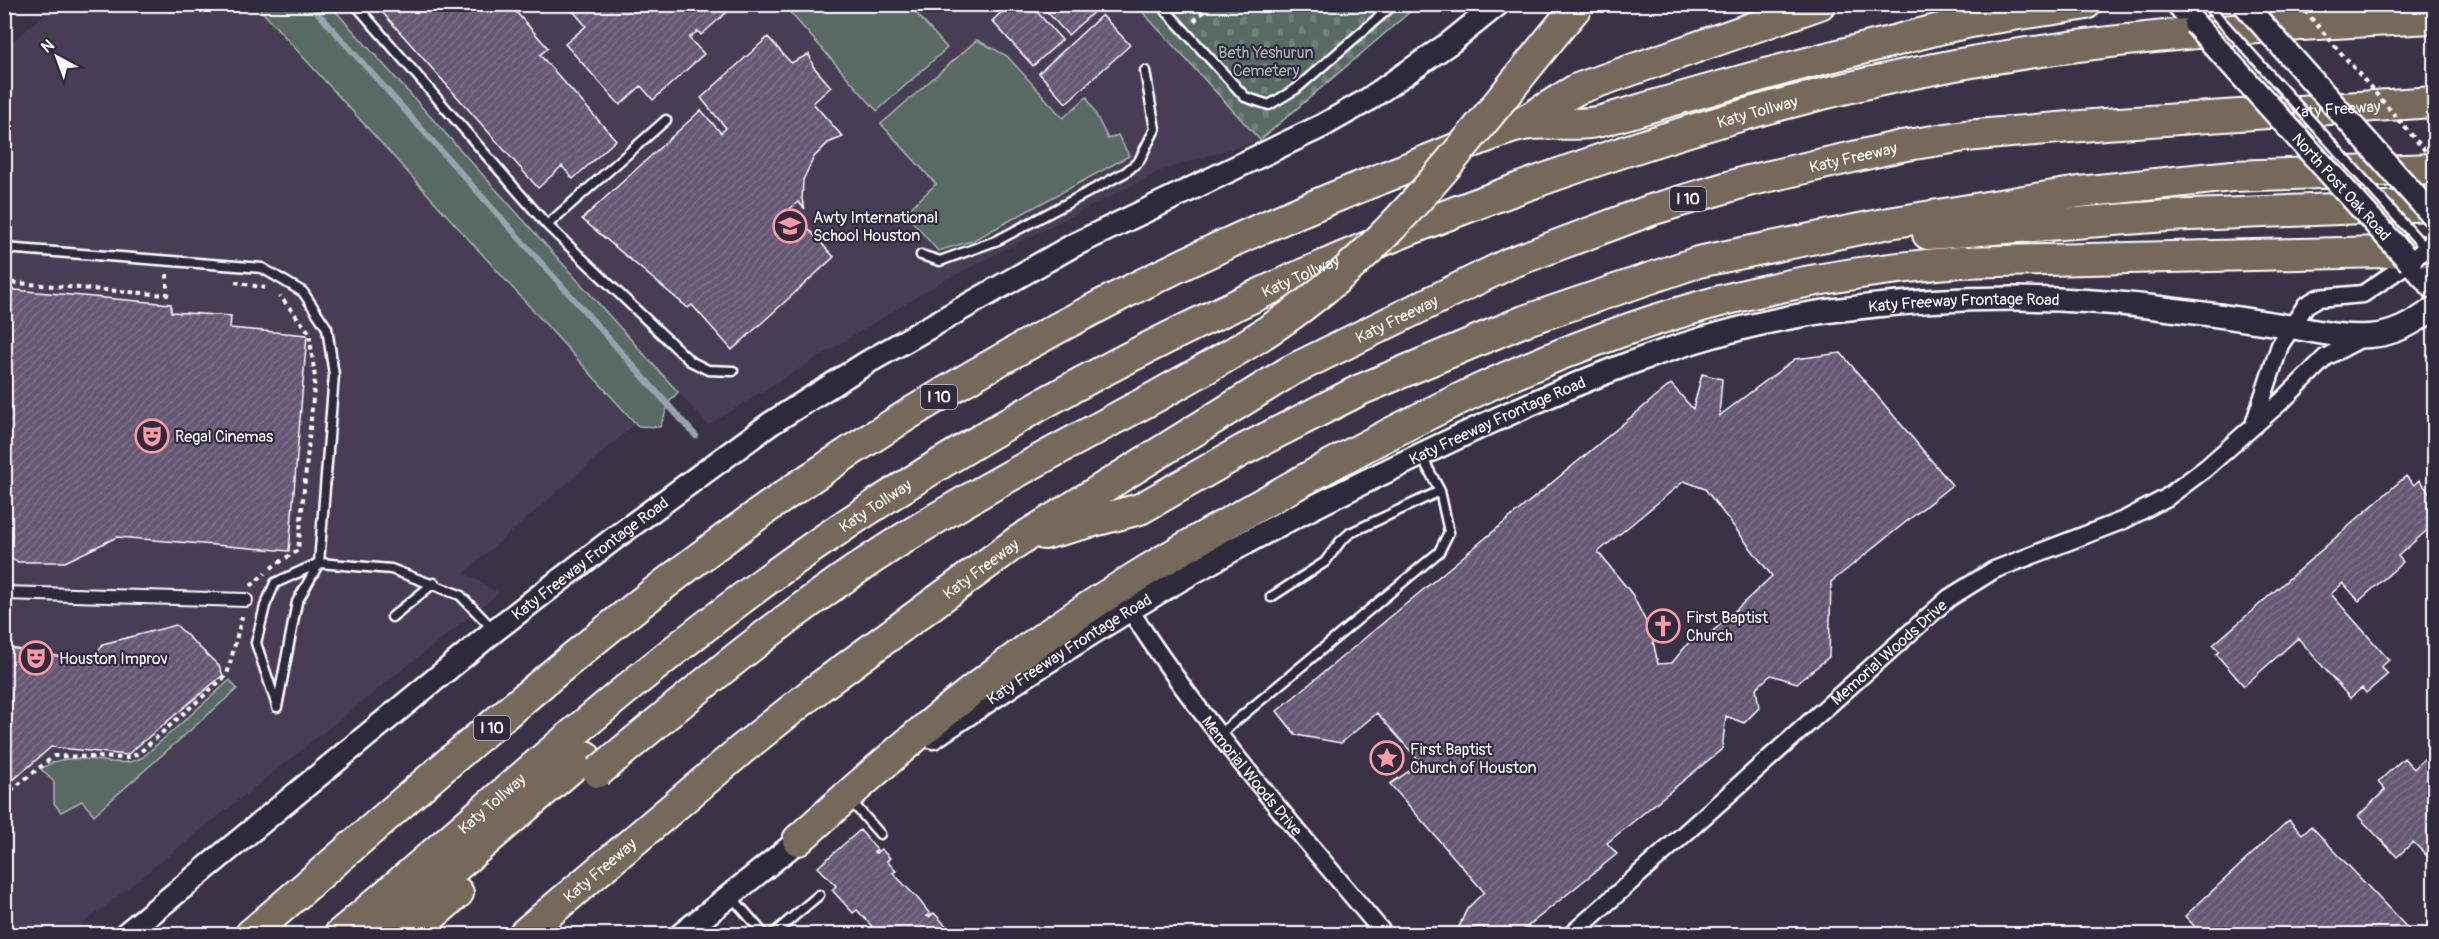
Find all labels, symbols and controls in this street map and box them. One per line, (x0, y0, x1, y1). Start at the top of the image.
north arrow (27, 27, 87, 87)
text: N (37, 35, 59, 58)
park label: Beth Yeshurun Cemetery (1218, 43, 1314, 81)
street label: Katy Tollway (1715, 91, 1800, 133)
street label: Katy Freeway (2291, 97, 2381, 123)
street label: North Post Oak Road (2287, 129, 2395, 245)
street label: Katy Freeway (1807, 138, 1899, 178)
road number: I 10 (1670, 187, 1706, 211)
school or university icon: Awty International School Houston (772, 208, 808, 244)
place label: Awty International School Houston (813, 208, 938, 246)
street label: Katy Tollway (1259, 251, 1343, 303)
street label: Katy Freeway Frontage Road (1867, 290, 2060, 317)
street label: Katy Freeway (1352, 291, 1442, 348)
street label: Katy Freeway Frontage Road (1406, 373, 1589, 470)
road number: I 10 (921, 385, 957, 409)
theatre icon: Regal Cinemas (134, 418, 170, 454)
place label: Regal Cinemas (175, 427, 273, 447)
street label: Katy Tollway (835, 475, 916, 537)
street label: Katy Freeway Frontage Road (508, 493, 673, 625)
street label: Katy Freeway (939, 535, 1023, 604)
street label: Katy Freeway Frontage Road (983, 590, 1155, 709)
street label: Memorial Woods Drive (1827, 596, 1952, 710)
church icon: First Baptist Church (1645, 608, 1681, 644)
place label: First Baptist Church (1686, 608, 1769, 646)
theatre icon: Houston Improv (18, 640, 54, 676)
place label: Houston Improv (59, 649, 168, 669)
street label: Memorial Woods Drive (1197, 712, 1306, 840)
road number: I 10 (474, 716, 510, 740)
place icon: First Baptist Church of Houston (1369, 740, 1405, 776)
place label: First Baptist Church of Houston (1410, 740, 1537, 778)
street label: Katy Tollway (454, 769, 530, 839)
street label: Katy Freeway (560, 834, 641, 907)

